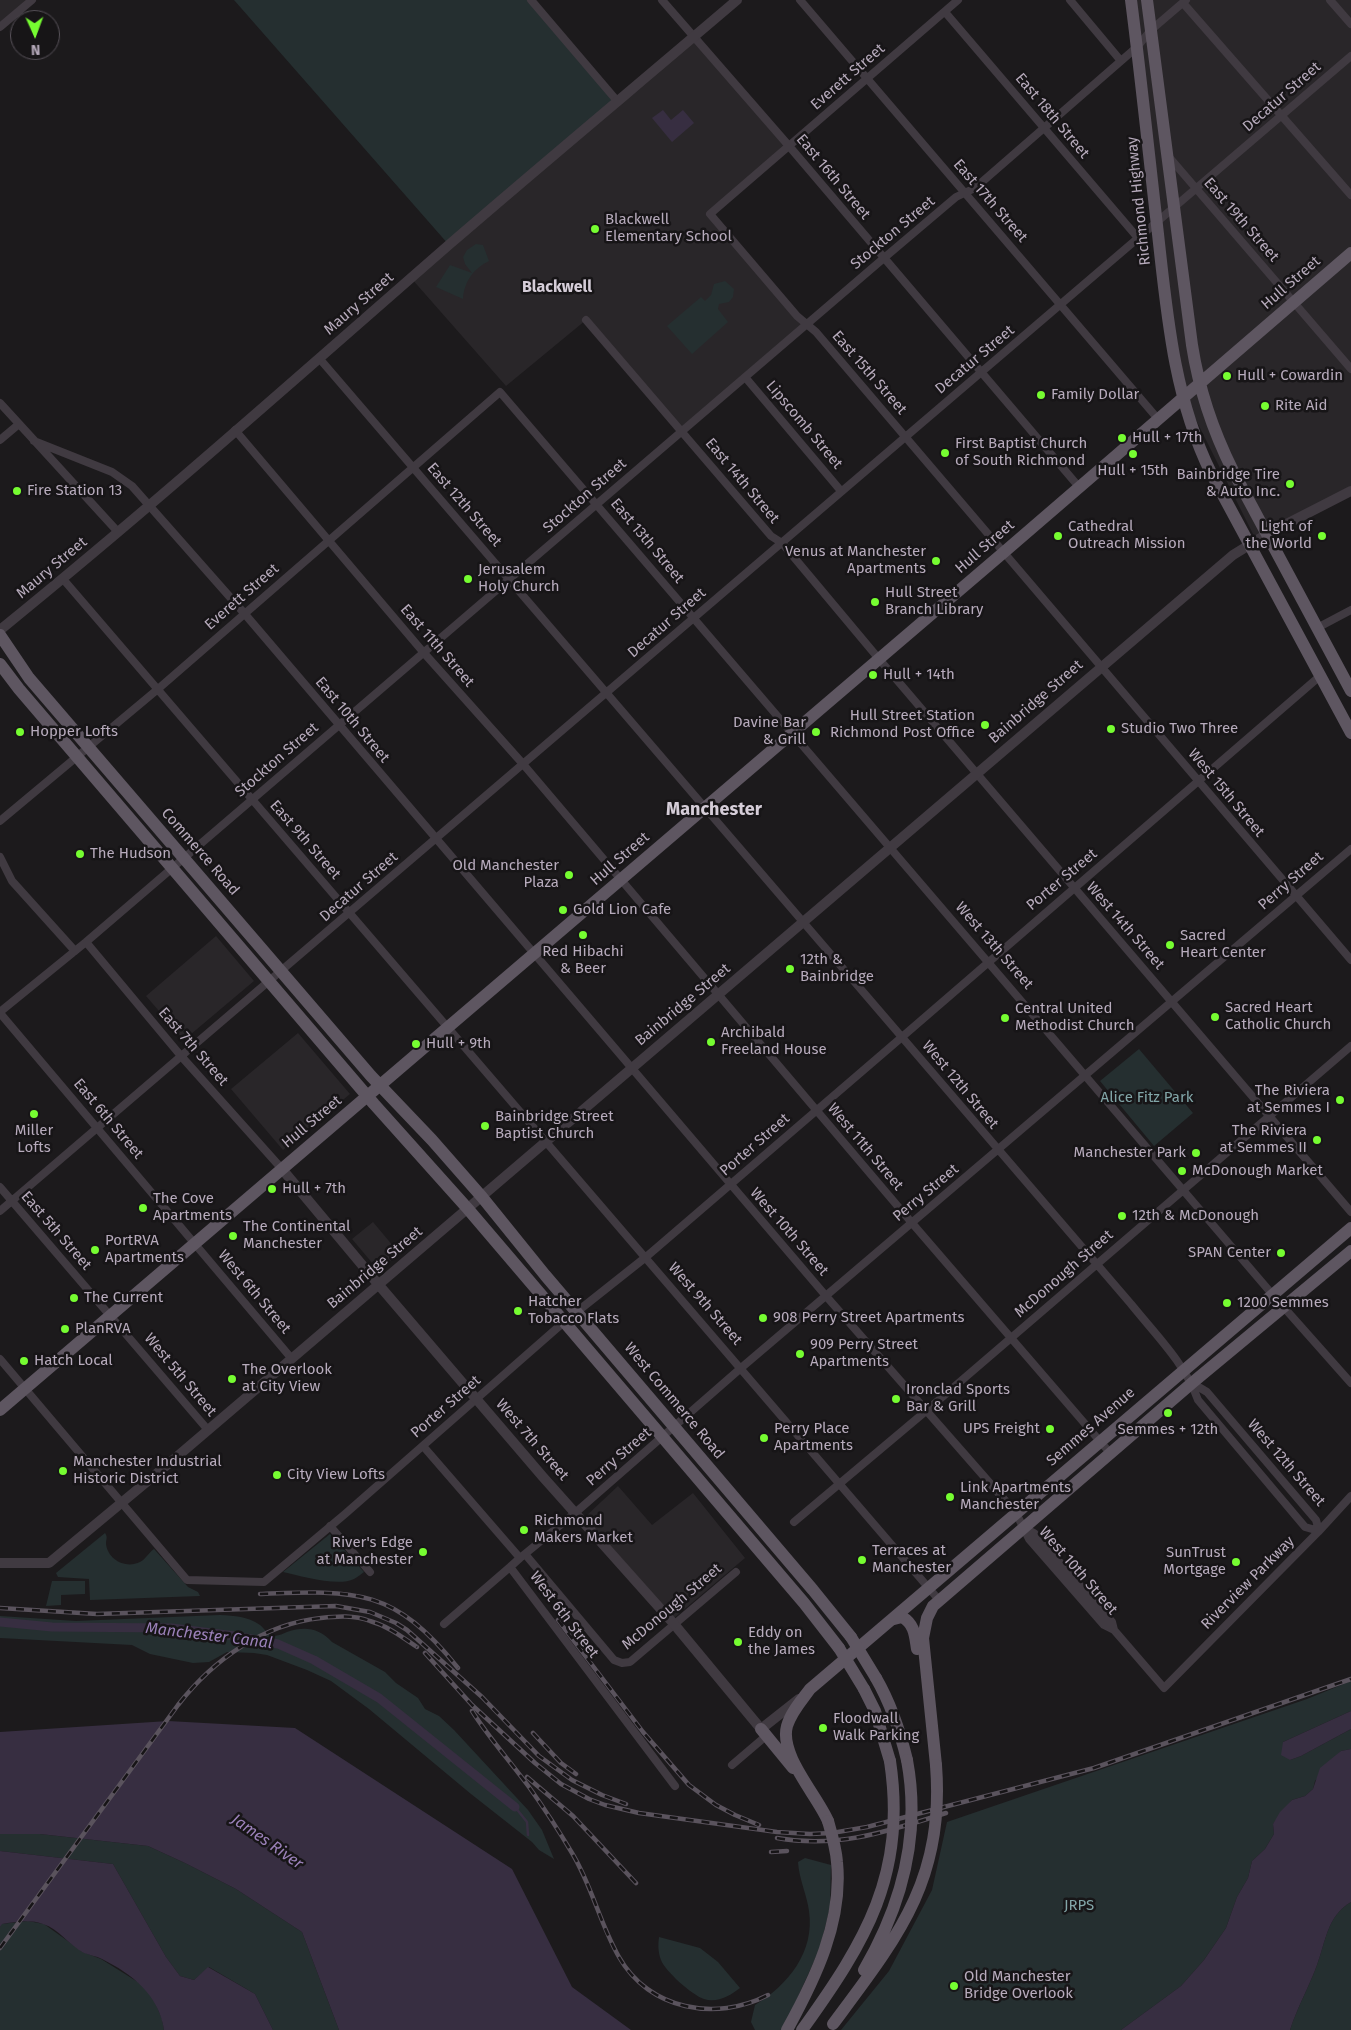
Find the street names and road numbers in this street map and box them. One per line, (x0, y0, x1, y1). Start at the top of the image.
street label: Everett Street (807, 40, 889, 114)
street label: Decatur Street (1239, 58, 1325, 136)
street label: East 18th Street (1011, 70, 1093, 162)
street label: East 16th Street (792, 131, 874, 223)
street label: Richmond Highway (1123, 136, 1155, 266)
street label: East 17th Street (949, 156, 1031, 246)
street label: East 19th Street (1200, 174, 1282, 266)
street label: Stockton Street (847, 193, 939, 273)
street label: Hull Street (1258, 252, 1324, 314)
street label: Maury Street (320, 269, 398, 339)
street label: Decatur Street (932, 322, 1018, 398)
street label: East 15th Street (828, 327, 910, 419)
street label: Lipscomb Street (762, 377, 846, 473)
street label: East 14th Street (701, 435, 783, 527)
street label: Stockton Street (540, 455, 630, 537)
street label: East 12th Street (423, 459, 505, 551)
street label: East 13th Street (606, 495, 688, 587)
street label: Hull Street (952, 516, 1018, 578)
street label: Maury Street (13, 533, 91, 603)
street label: Everett Street (201, 560, 283, 634)
street label: Decatur Street (624, 584, 710, 662)
street label: East 11th Street (396, 601, 478, 691)
street label: Bainbridge Street (985, 656, 1087, 748)
street label: East 10th Street (311, 674, 393, 766)
street label: Stockton Street (232, 719, 322, 801)
street label: West 15th Street (1184, 745, 1268, 841)
street label: East 9th Street (266, 797, 344, 883)
street label: Commerce Road (157, 805, 243, 899)
street label: Hull Street (587, 828, 653, 890)
street label: Porter Street (1023, 845, 1101, 915)
street label: Decatur Street (316, 848, 402, 926)
street label: Perry Street (1255, 848, 1327, 914)
street label: West 14th Street (1082, 879, 1168, 973)
street label: West 13th Street (951, 899, 1037, 993)
street label: Bainbridge Street (632, 960, 734, 1050)
street label: East 7th Street (154, 1004, 232, 1090)
street label: West 12th Street (918, 1037, 1002, 1133)
street label: East 6th Street (69, 1075, 147, 1163)
street label: Hull Street (278, 1092, 346, 1152)
street label: West 11th Street (823, 1100, 907, 1194)
street label: Porter Street (716, 1110, 794, 1180)
street label: Perry Street (890, 1160, 962, 1226)
street label: West 10th Street (746, 1184, 832, 1280)
street label: East 5th Street (17, 1188, 95, 1274)
street label: Bainbridge Street (324, 1223, 426, 1313)
street label: McDonough Street (1011, 1226, 1117, 1322)
street label: West 6th Street (214, 1247, 294, 1337)
street label: West 9th Street (664, 1259, 746, 1349)
street label: West 5th Street (140, 1330, 220, 1420)
street label: West Commerce Road (620, 1339, 728, 1463)
street label: Porter Street (407, 1372, 485, 1442)
street label: Semmes Avenue (1043, 1384, 1139, 1470)
street label: West 7th Street (492, 1395, 572, 1485)
street label: West 12th Street (1243, 1416, 1329, 1510)
street label: Perry Street (583, 1424, 655, 1490)
street label: West 10th Street (1035, 1523, 1121, 1619)
street label: Riverview Parkway (1198, 1533, 1298, 1633)
street label: McDonough Street (618, 1560, 726, 1654)
street label: West 6th Street (526, 1568, 602, 1662)

